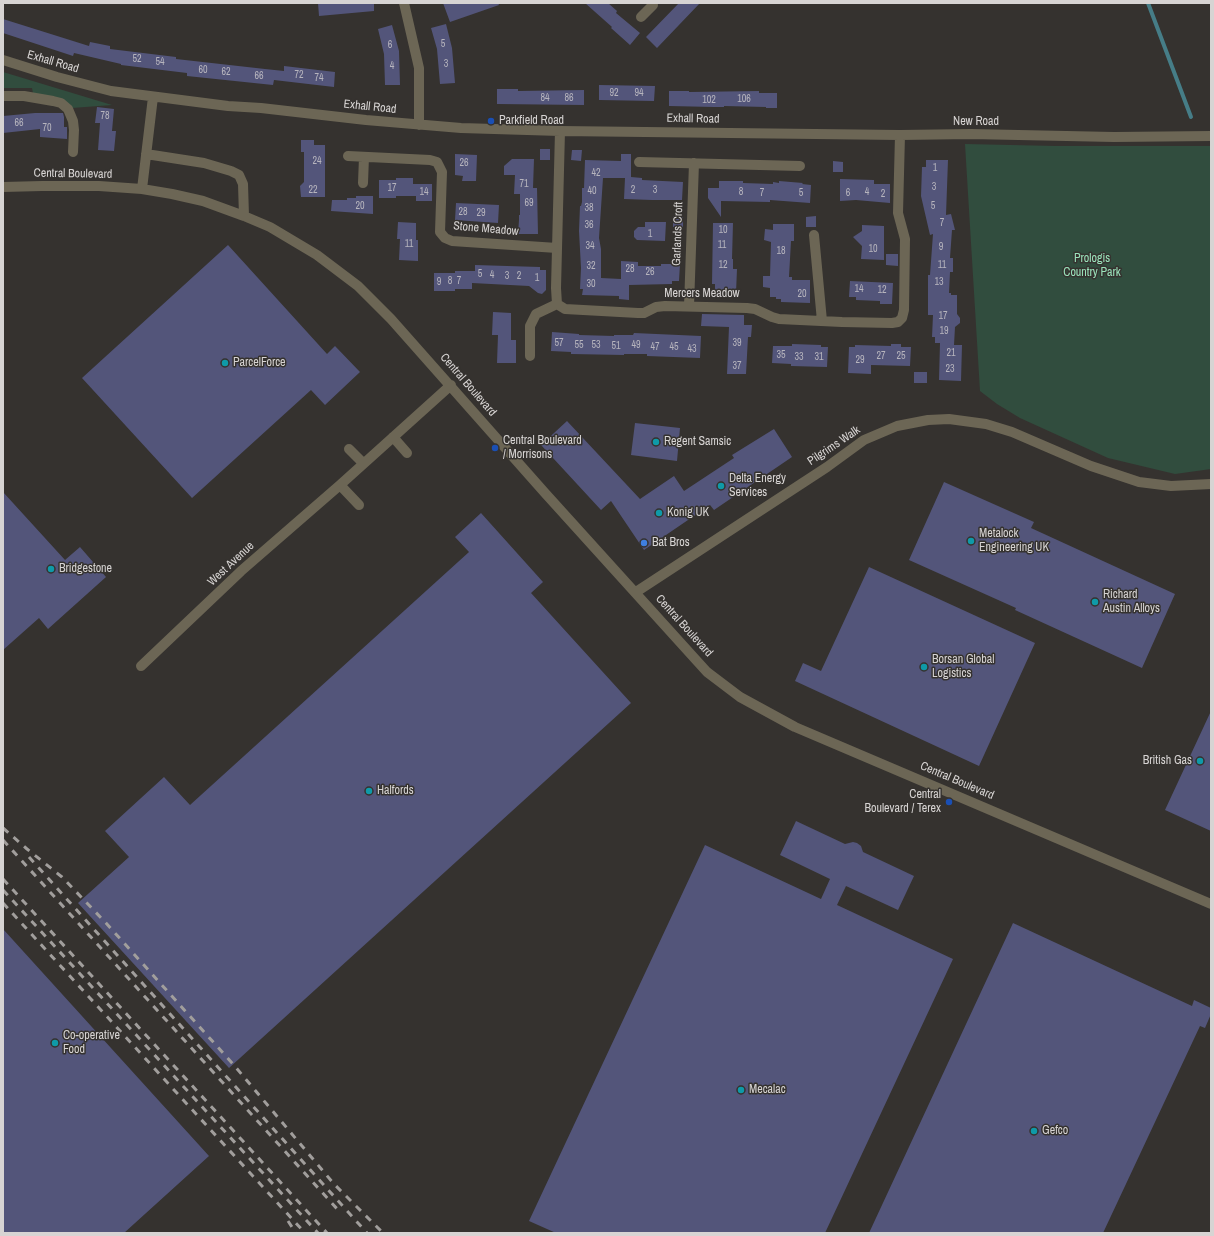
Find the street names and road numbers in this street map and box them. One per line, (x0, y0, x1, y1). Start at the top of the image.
street label: Exhall Road (26, 48, 80, 76)
street label: Exhall Road (343, 97, 397, 117)
street label: Exhall Road (666, 111, 720, 127)
street label: New Road (953, 115, 999, 129)
street label: Central Boulevard (34, 166, 112, 182)
street label: Garlands Croft (670, 202, 686, 266)
street label: Stone Meadow (453, 219, 519, 239)
street label: Mercers Meadow (664, 287, 740, 301)
street label: Central Boulevard (437, 351, 499, 419)
street label: Pilgrims Walk (805, 423, 863, 469)
street label: West Avenue (205, 539, 257, 589)
street label: Central Boulevard (652, 592, 716, 660)
street label: Central Boulevard (918, 759, 996, 803)

